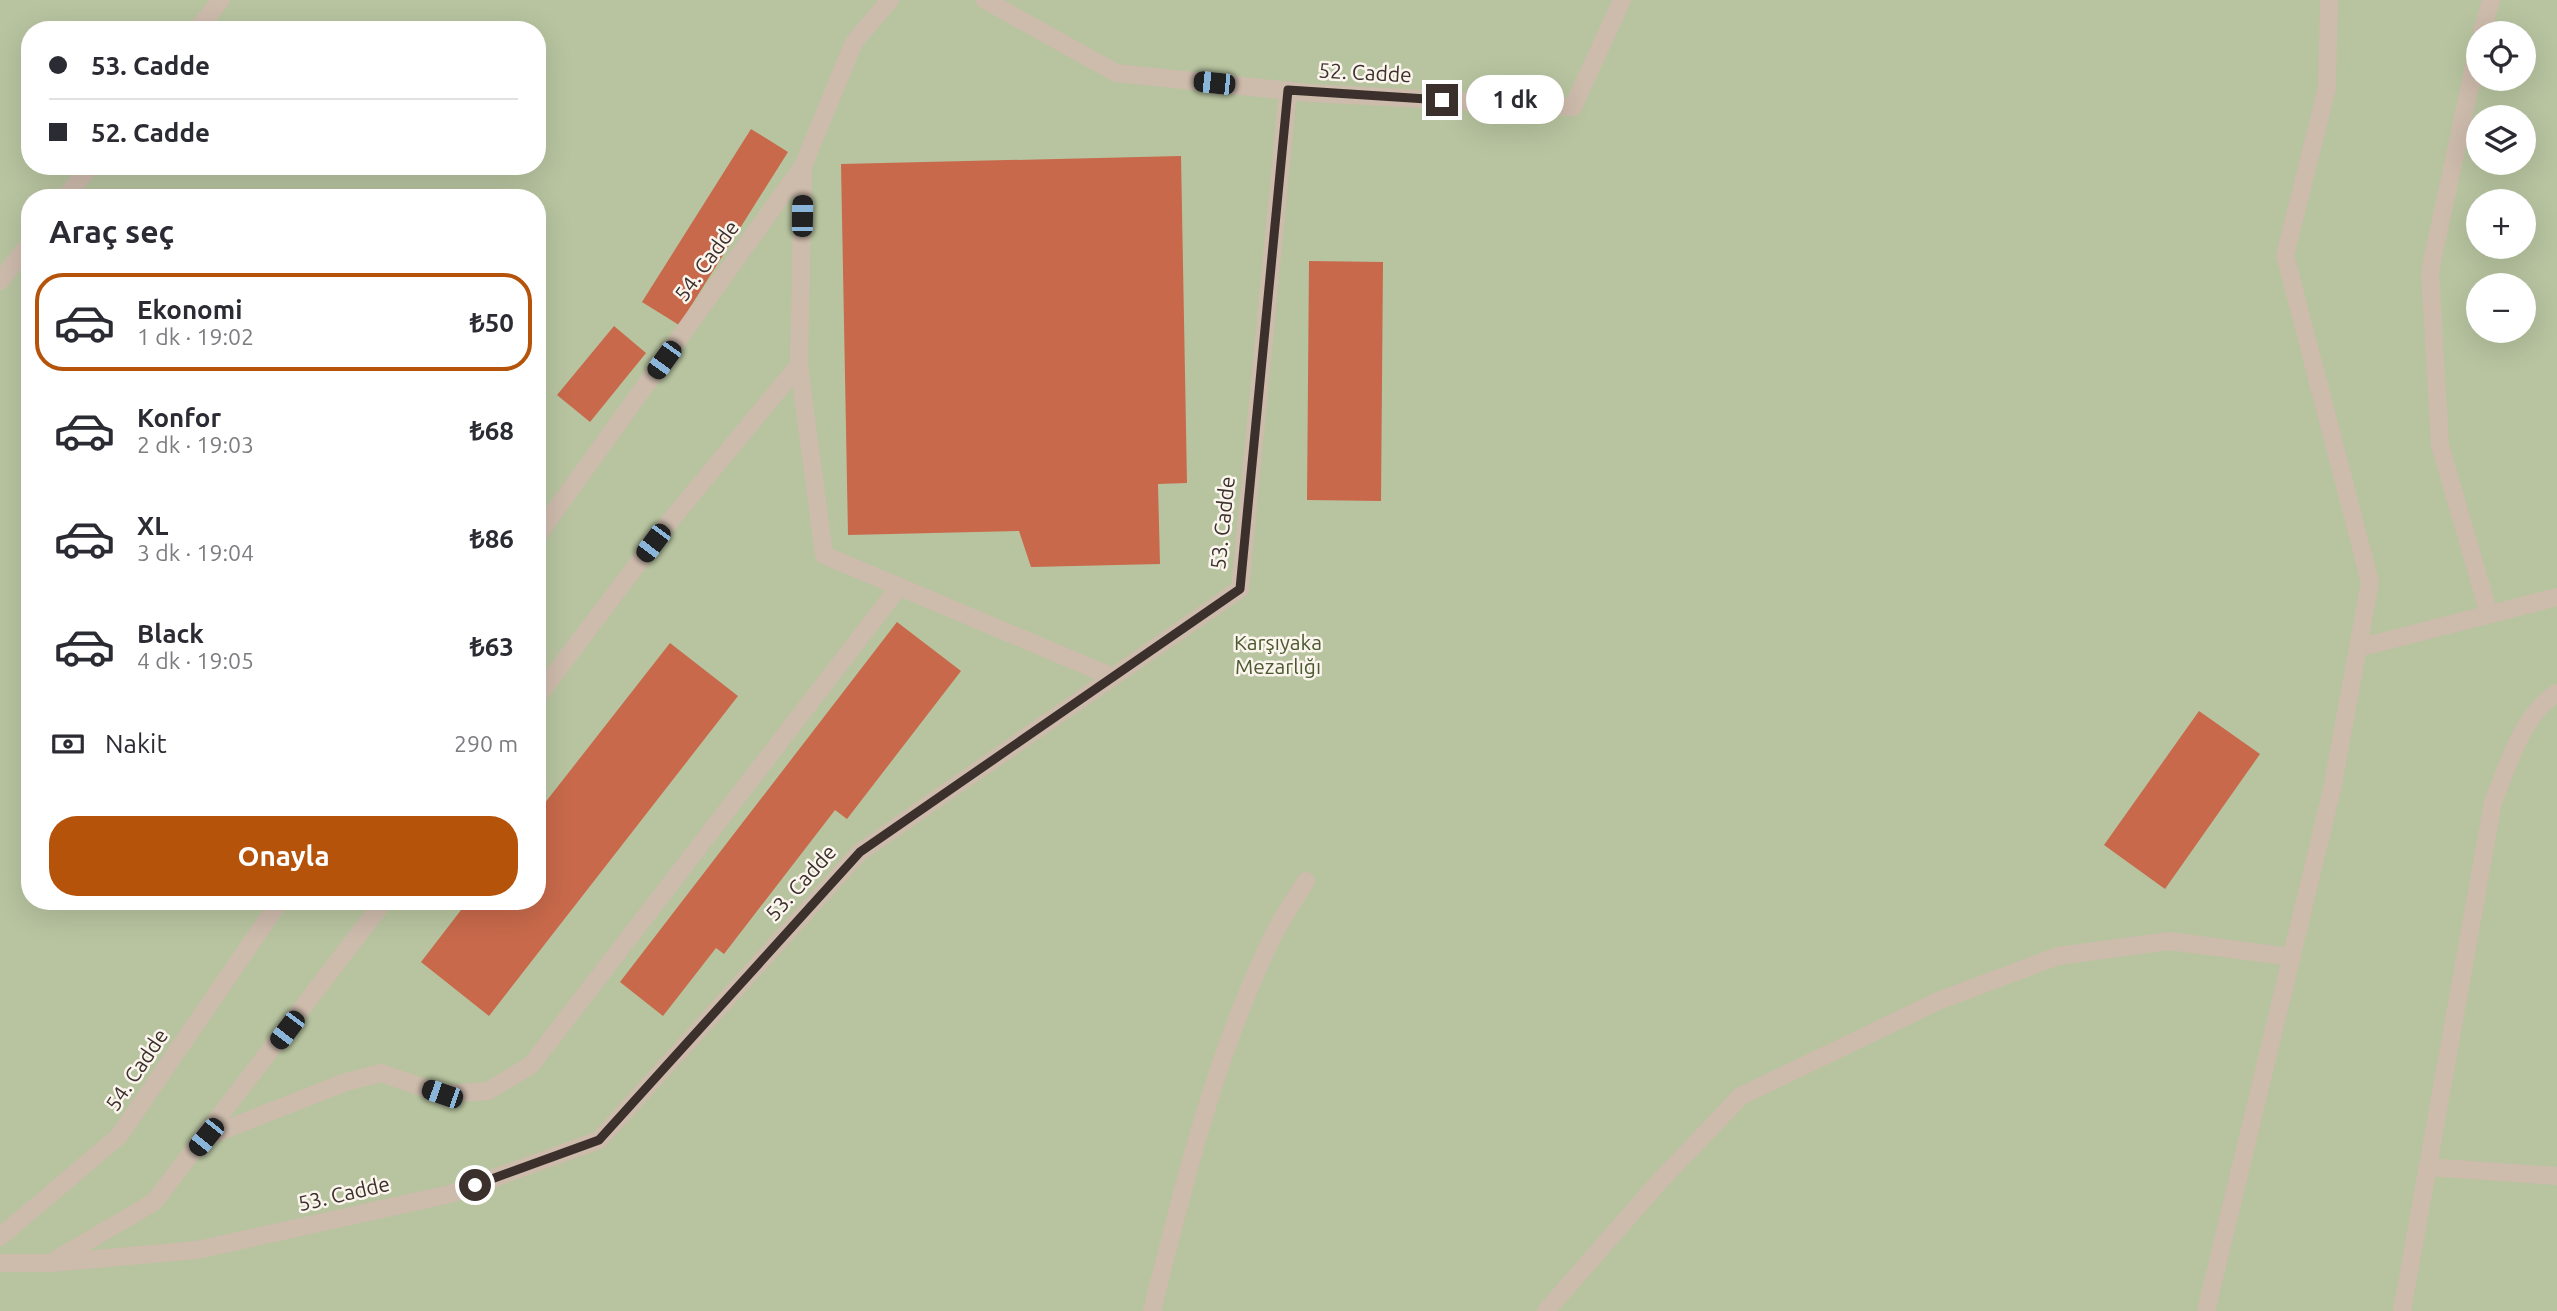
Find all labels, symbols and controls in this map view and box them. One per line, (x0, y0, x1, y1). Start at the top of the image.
map controls (2466, 21, 2536, 343)
button: locate (2466, 21, 2536, 91)
text: 53. Cadde (91, 51, 210, 80)
street label: 52. Cadde (1318, 58, 1412, 86)
car (1193, 70, 1236, 96)
callout: 1 dk (1466, 76, 1564, 124)
route end (1426, 84, 1458, 116)
text: 1 dk (1492, 87, 1538, 112)
button: layers (2466, 105, 2536, 175)
text: 52. Cadde (91, 118, 210, 147)
button: + (2466, 189, 2536, 259)
car (792, 195, 813, 237)
text: Araç seç (49, 213, 174, 249)
street label: 54. Cadde (669, 216, 743, 305)
button: − (2466, 273, 2536, 343)
icon: car (53, 291, 116, 354)
text: Ekonomi (137, 295, 242, 324)
text: ₺50 (470, 308, 514, 337)
text: 1 dk · 19:02 (137, 324, 254, 349)
car (644, 337, 685, 383)
icon: car (53, 399, 116, 462)
text: Konfor (137, 403, 221, 432)
text: ₺68 (470, 416, 514, 445)
text: 2 dk · 19:03 (137, 432, 254, 457)
street label: 53. Cadde (1205, 475, 1239, 571)
icon: car (53, 507, 116, 570)
text: XL (137, 511, 168, 540)
car (632, 520, 675, 566)
text: ₺86 (470, 524, 514, 553)
text: 3 dk · 19:04 (137, 540, 254, 565)
icon: car (53, 615, 116, 678)
text: Black (137, 619, 204, 648)
park label: Karşıyaka Mezarlığı (1234, 630, 1322, 678)
text: ₺63 (470, 632, 514, 661)
text: 4 dk · 19:05 (137, 648, 254, 673)
icon: cash (49, 725, 87, 763)
text: Nakit (105, 729, 167, 758)
text: 290 m (454, 731, 518, 756)
button: Onayla (49, 816, 518, 896)
street label: 53. Cadde (760, 840, 840, 925)
car (266, 1007, 309, 1053)
street label: 54. Cadde (100, 1024, 172, 1115)
car (419, 1077, 466, 1111)
car (185, 1114, 228, 1160)
route start (459, 1169, 491, 1201)
street label: 53. Cadde (296, 1171, 392, 1215)

